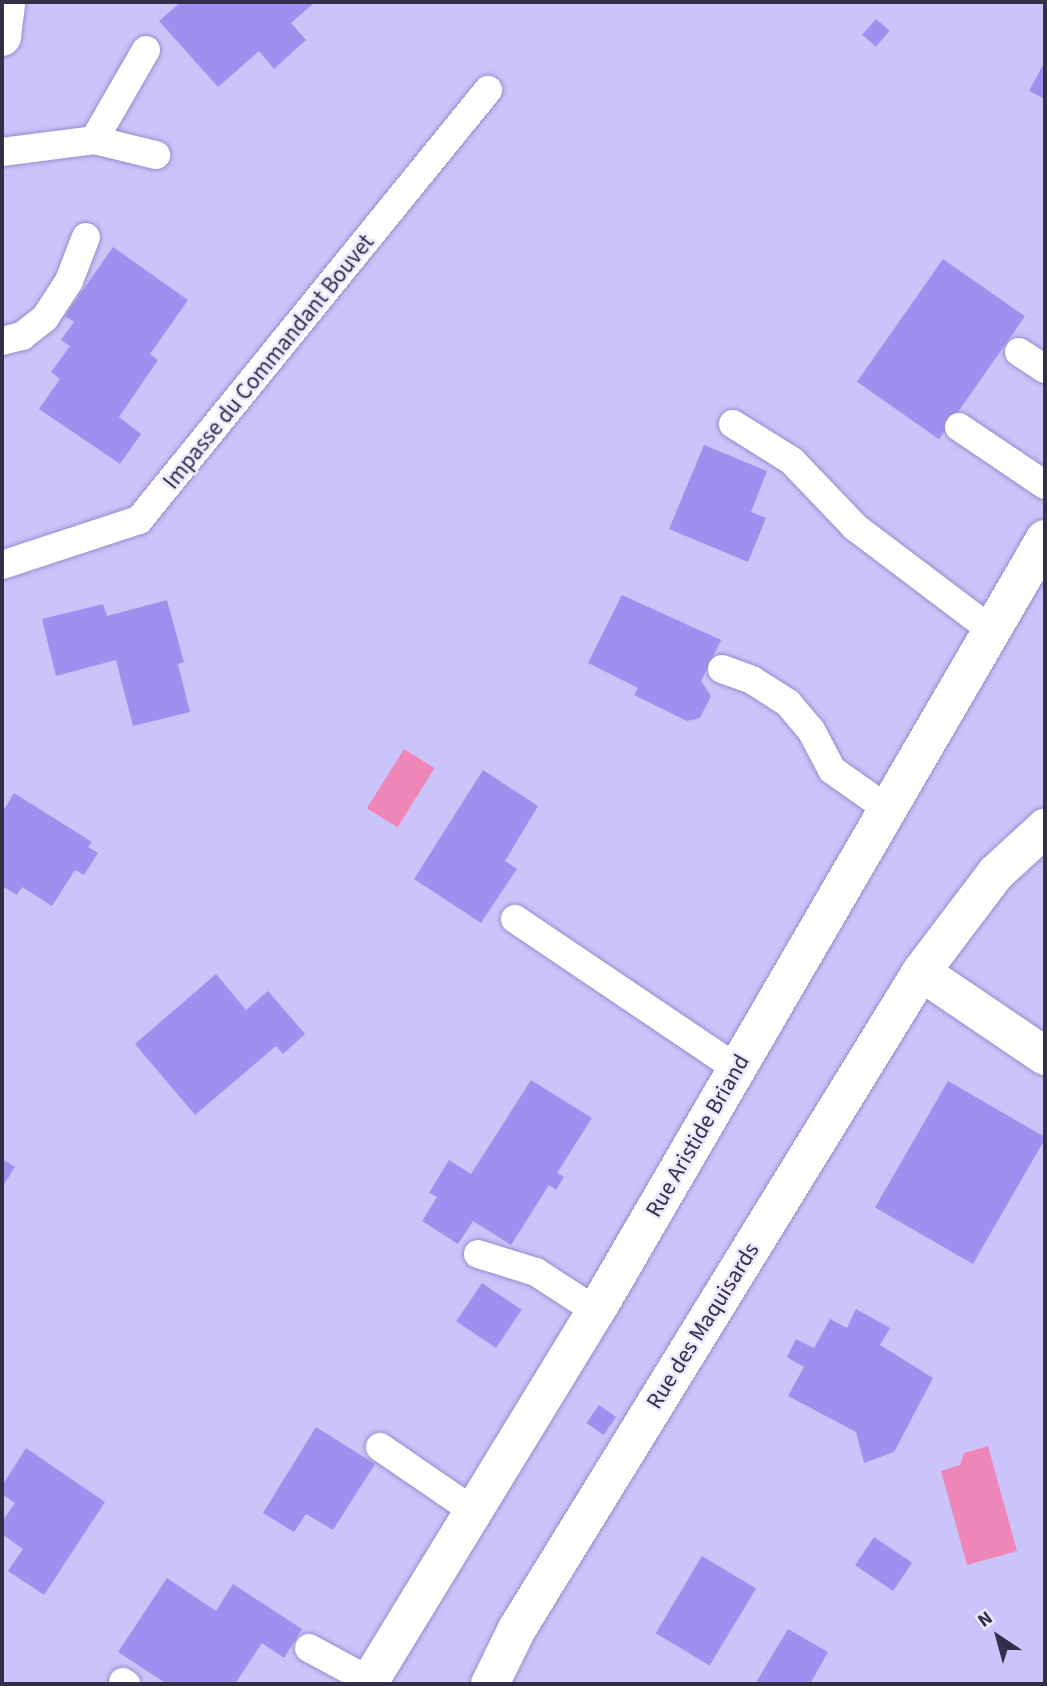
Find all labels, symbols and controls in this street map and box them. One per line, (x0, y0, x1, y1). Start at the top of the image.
street label: Impasse du Commandant Bouvet (158, 229, 380, 495)
street label: Rue Aristide Briand (640, 1050, 756, 1222)
street label: Rue des Maquisards (641, 1238, 765, 1414)
north arrow (963, 1602, 1033, 1672)
text: N (972, 1605, 998, 1634)

